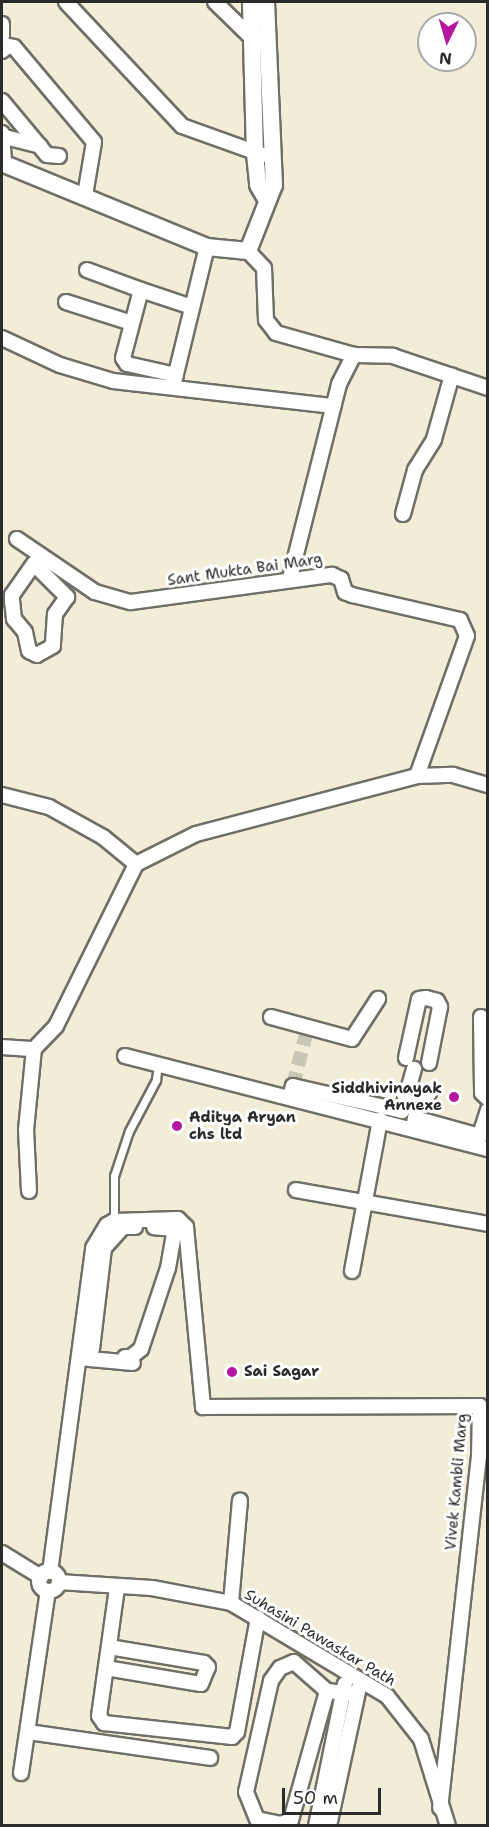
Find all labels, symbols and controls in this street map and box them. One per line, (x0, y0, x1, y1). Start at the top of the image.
north arrow (417, 12, 477, 72)
text: N (438, 47, 453, 69)
street label: Sant Mukta Bai Marg (166, 550, 324, 590)
place label: Siddhivinayak Annexe (332, 1079, 442, 1114)
marker: Siddhivinayak Annexe (447, 1090, 461, 1104)
place label: Aditya Aryan chs ltd (189, 1108, 296, 1143)
marker: Aditya Aryan chs ltd (170, 1119, 184, 1133)
place label: Sai Sagar (244, 1363, 319, 1381)
marker: Sai Sagar (225, 1365, 239, 1379)
street label: Vivek Kambli Marg (442, 1413, 472, 1551)
street label: Suhasini Pawaskar Path (241, 1586, 399, 1690)
scale bar (285, 1776, 384, 1814)
text: 50 m (293, 1786, 338, 1810)

